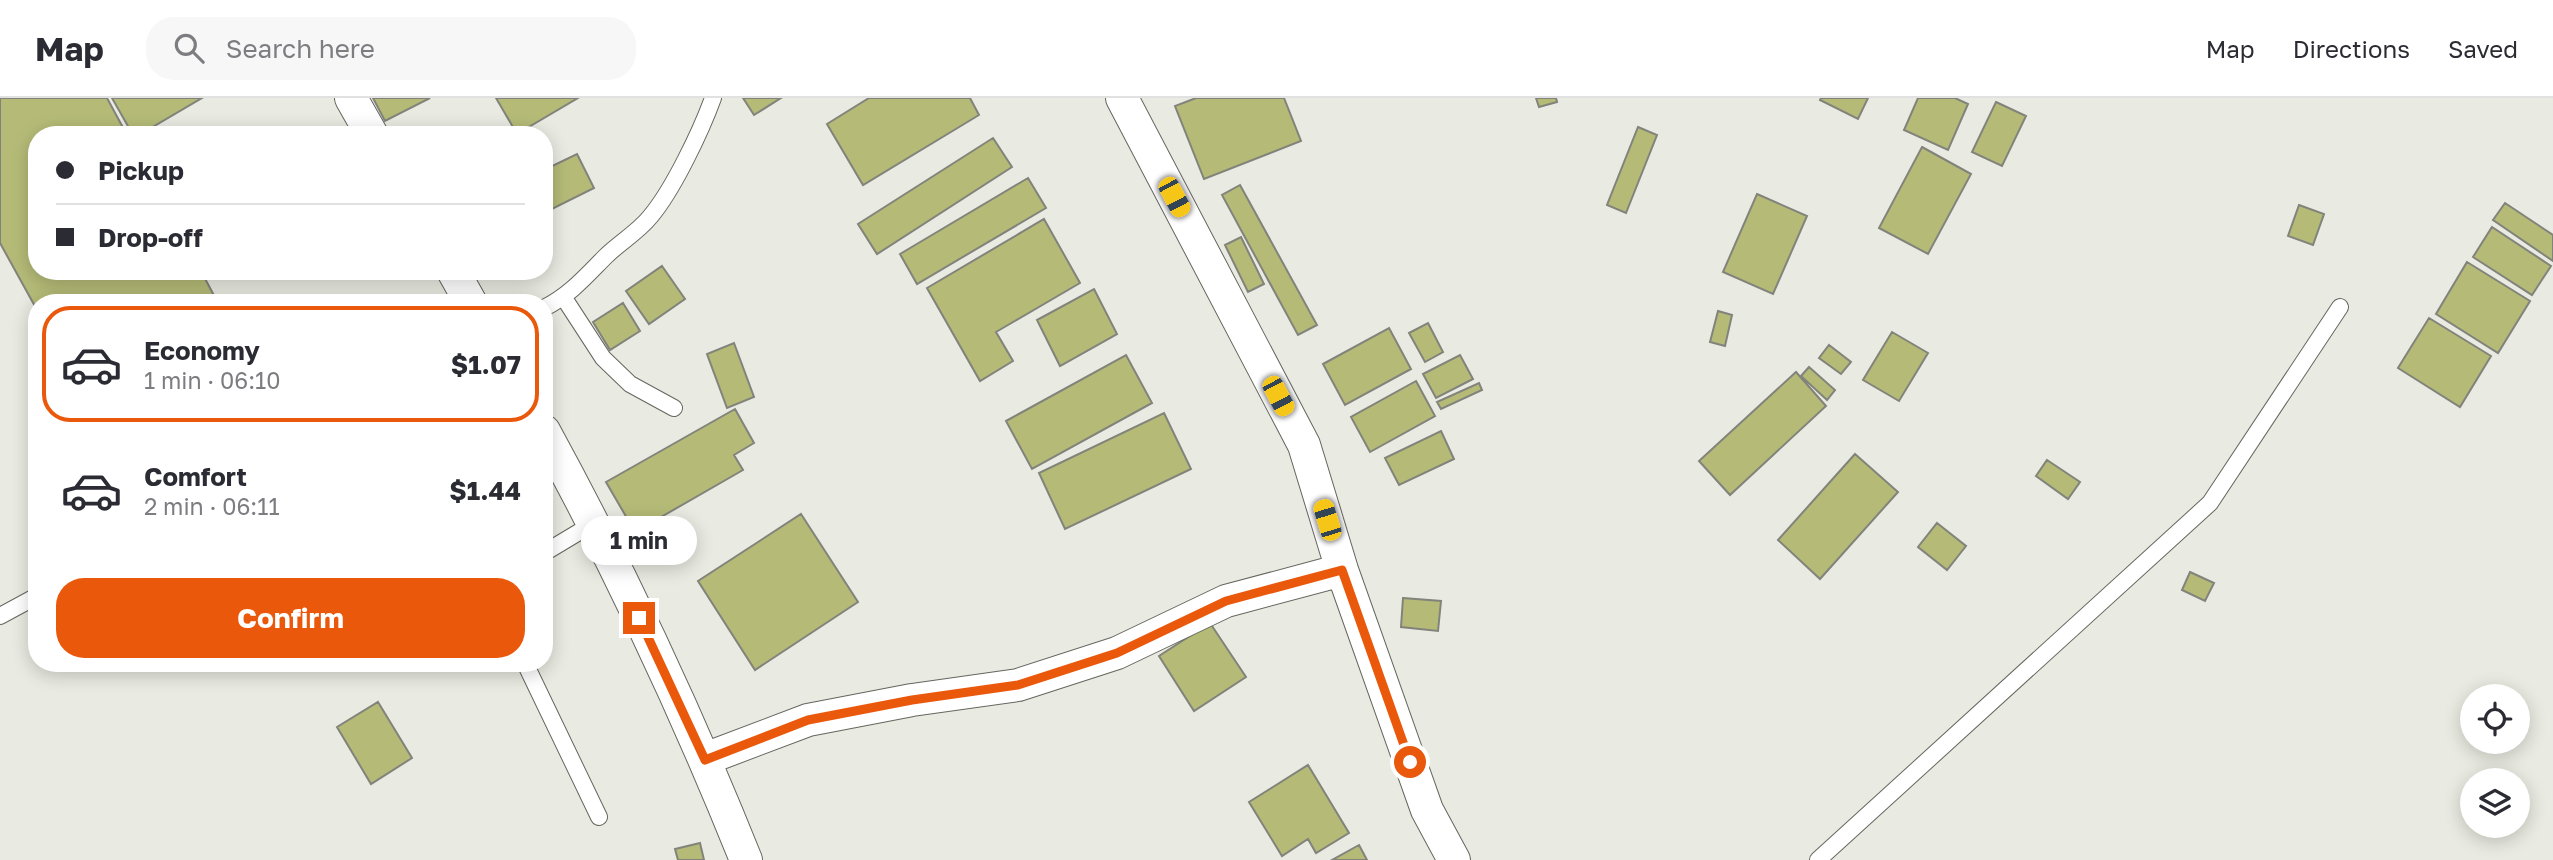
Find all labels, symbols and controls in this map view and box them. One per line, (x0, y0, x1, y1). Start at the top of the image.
search box (146, 17, 636, 80)
text: Map (35, 29, 104, 68)
icon: search (170, 29, 208, 67)
text: Search here (226, 33, 375, 64)
text: Map (2206, 34, 2255, 63)
text: Directions (2293, 34, 2410, 63)
text: Saved (2448, 34, 2518, 63)
text: Pickup (98, 155, 184, 186)
car (1155, 174, 1194, 220)
text: Drop-off (98, 222, 203, 253)
icon: car (60, 333, 123, 396)
text: Economy (144, 335, 260, 366)
text: $1.07 (451, 349, 521, 380)
text: 1 min · 06:10 (144, 366, 280, 394)
car (1259, 373, 1298, 419)
icon: car (60, 459, 123, 522)
text: Comfort (144, 461, 247, 492)
text: $1.44 (449, 475, 521, 506)
text: 2 min · 06:11 (144, 492, 280, 520)
car (1311, 497, 1344, 543)
callout: 1 min (581, 517, 697, 566)
text: 1 min (610, 526, 668, 554)
button: Confirm (56, 578, 525, 658)
route end (623, 602, 655, 634)
map controls (2460, 684, 2530, 838)
button: locate (2460, 684, 2530, 754)
route start (1394, 746, 1426, 778)
button: layers (2460, 768, 2530, 838)

